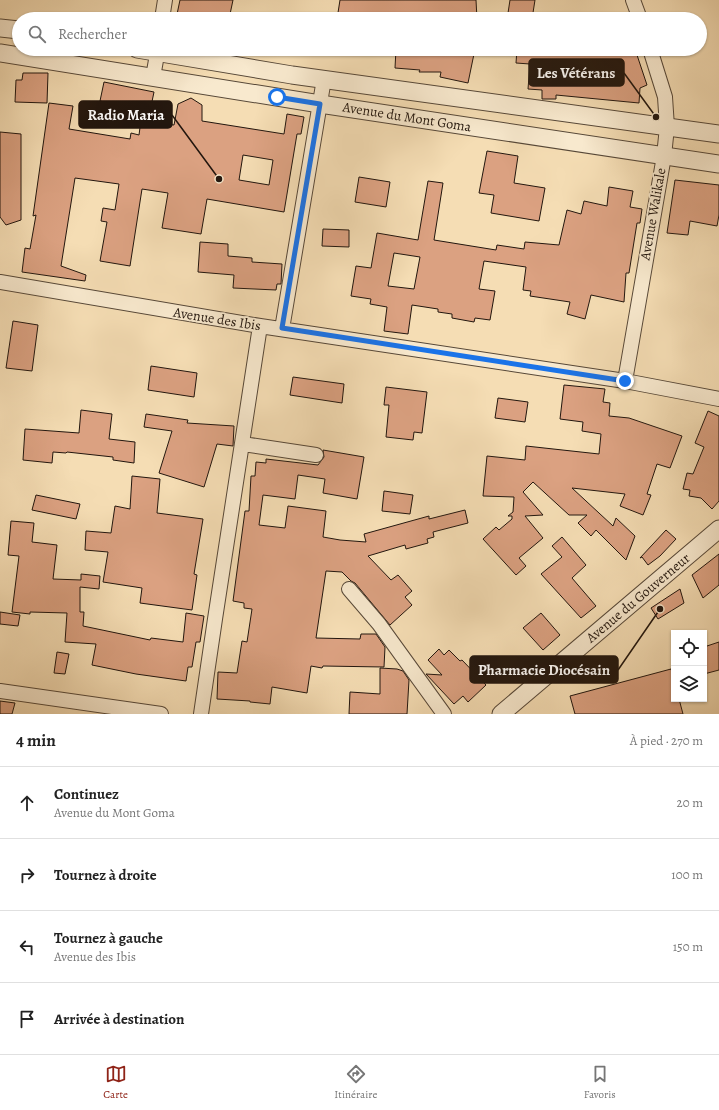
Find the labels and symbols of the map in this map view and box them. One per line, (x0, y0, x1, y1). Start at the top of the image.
callout: Les Vétérans (529, 59, 624, 86)
text: Les Vétérans (537, 63, 615, 83)
route start (268, 88, 286, 106)
street label: Avenue du Mont Goma (340, 97, 473, 137)
callout: Radio Maria (79, 101, 172, 128)
text: Radio Maria (88, 105, 165, 125)
street label: Avenue Walikale (635, 166, 670, 263)
street label: Avenue des Ibis (171, 303, 262, 335)
route end (616, 372, 634, 390)
street label: Avenue du Gouverneur (581, 548, 695, 648)
callout: Pharmacie Diocésain (470, 656, 618, 683)
text: Pharmacie Diocésain (478, 660, 611, 680)

